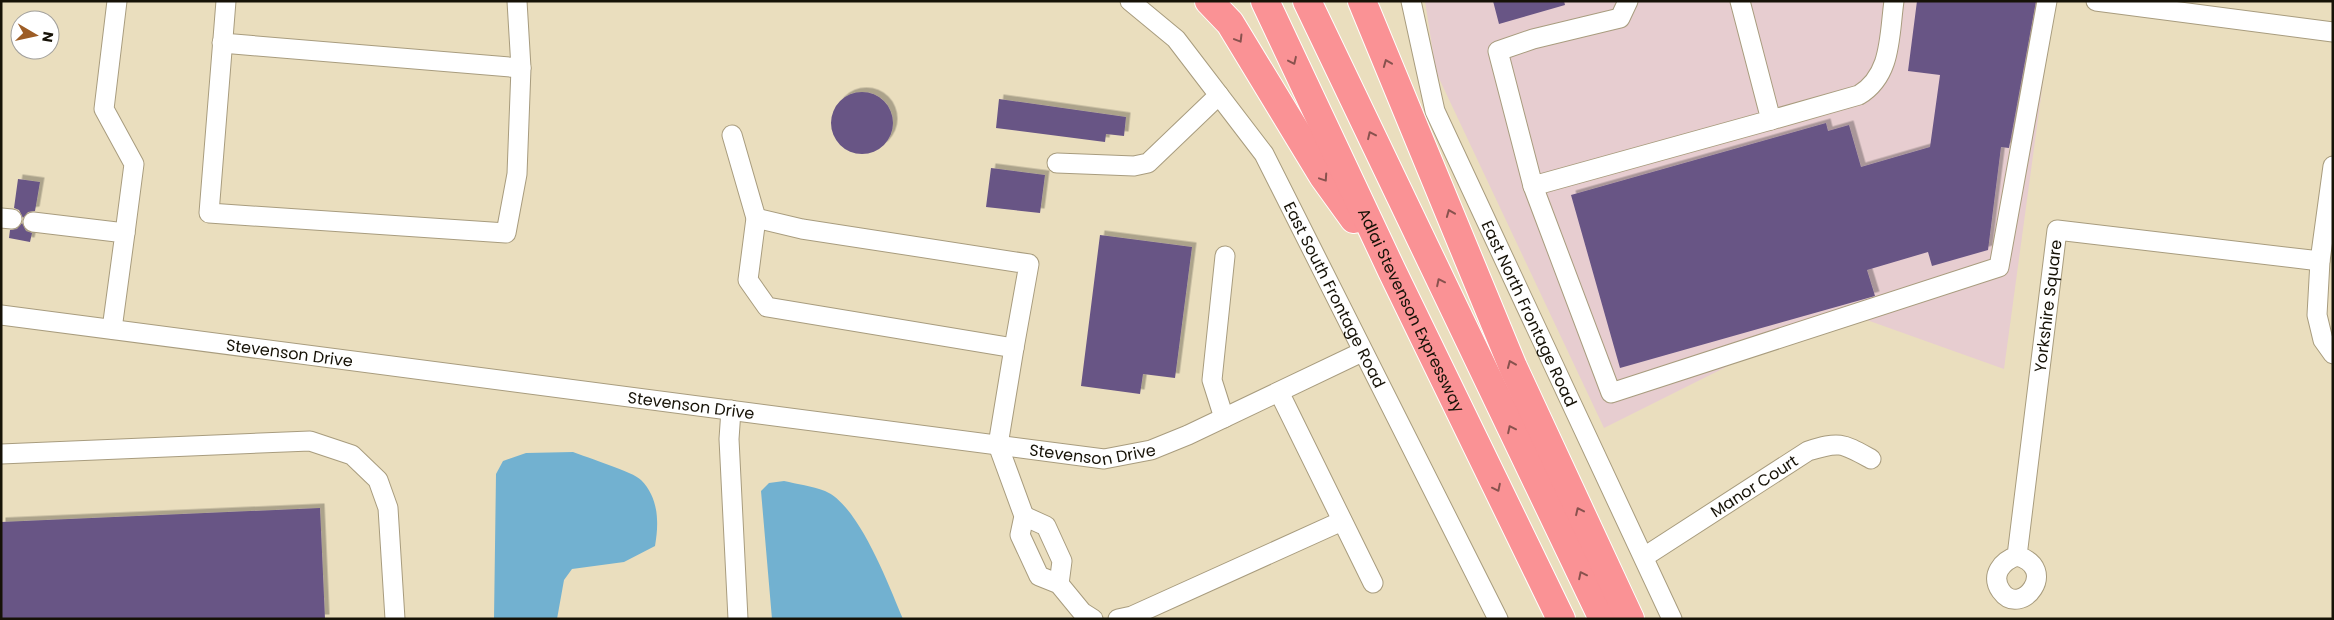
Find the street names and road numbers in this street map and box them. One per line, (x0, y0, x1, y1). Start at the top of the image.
street label: East South Frontage Road (1278, 198, 1391, 392)
street label: Adlai Stevenson Expressway (1352, 204, 1470, 416)
street label: East North Frontage Road (1476, 217, 1583, 410)
street label: Yorkshire Square (2028, 238, 2067, 374)
street label: Stevenson Drive (225, 333, 354, 372)
street label: Stevenson Drive (626, 385, 756, 425)
street label: Stevenson Drive (1028, 438, 1158, 471)
street label: Manor Court (1706, 449, 1802, 523)

